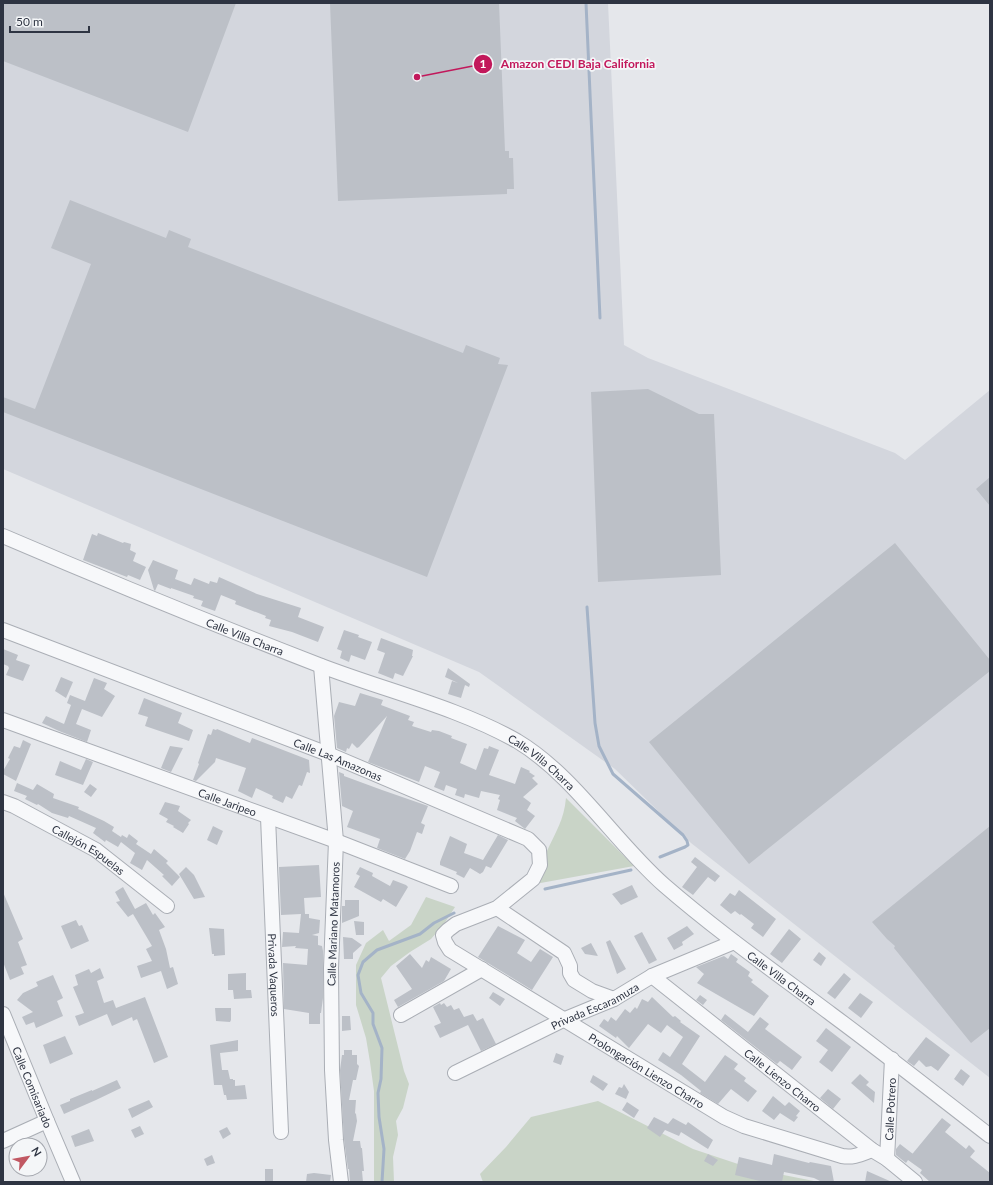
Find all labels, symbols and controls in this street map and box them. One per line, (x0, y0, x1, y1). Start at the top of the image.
scale bar (10, 8, 89, 34)
text: 50 m (16, 14, 43, 29)
callout: Amazon CEDI Baja California (473, 52, 663, 76)
text: 1 (480, 56, 487, 71)
text: Amazon CEDI Baja California (500, 56, 655, 71)
street label: Calle Villa Charra (205, 615, 286, 657)
street label: Calle Villa Charra (506, 731, 578, 792)
street label: Calle Las Amazonas (292, 735, 385, 783)
street label: Calle Jaripeo (197, 785, 259, 818)
street label: Callejón Espuelas (50, 821, 128, 877)
street label: Calle Mariano Matamoros (324, 861, 342, 986)
street label: Privada Vaqueros (266, 933, 283, 1017)
street label: Calle Villa Charra (745, 948, 819, 1007)
street label: Privada Escaramuza (548, 979, 641, 1032)
street label: Prolongación Lienzo Charro (587, 1030, 707, 1110)
street label: Calle Comisariado (11, 1045, 56, 1130)
street label: Calle Lienzo Charro (742, 1045, 824, 1114)
street label: Calle Potrero (881, 1077, 898, 1141)
north arrow (8, 1137, 48, 1177)
text: N (29, 1144, 45, 1158)

